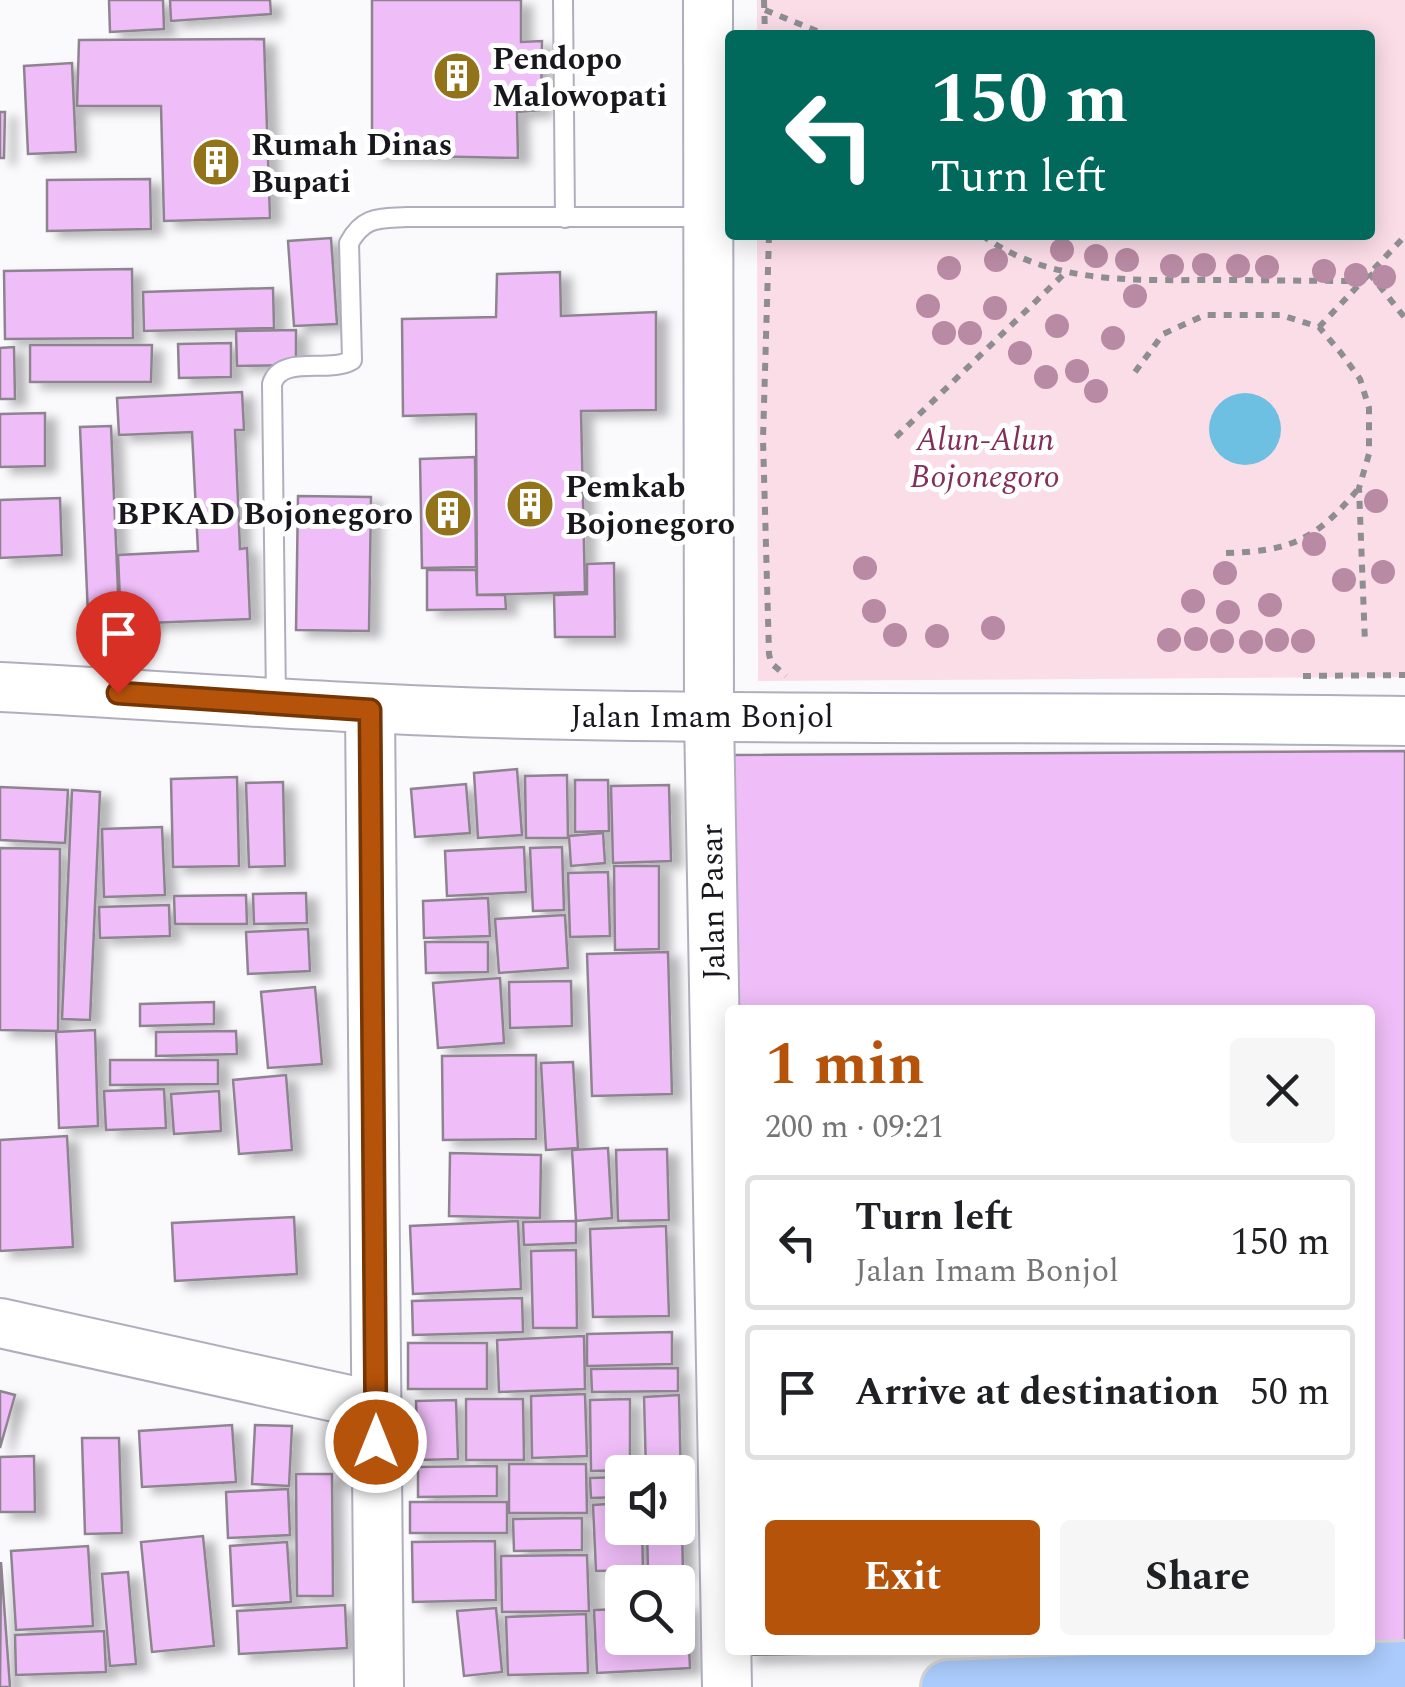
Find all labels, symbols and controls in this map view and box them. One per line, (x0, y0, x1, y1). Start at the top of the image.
place label: Pendopo Malowopati (492, 35, 667, 121)
text: 150 m (930, 47, 1128, 153)
building icon: Pendopo Malowopati (431, 50, 483, 102)
icon: left (765, 70, 895, 200)
place label: Rumah Dinas Bupati (251, 121, 452, 207)
building icon: Rumah Dinas Bupati (190, 136, 242, 188)
text: Turn left (930, 143, 1107, 212)
park label: Alun-Alun Bojonegoro (910, 416, 1060, 502)
place label: Pemkab Bojonegoro (565, 463, 735, 549)
building icon: Pemkab Bojonegoro (504, 478, 556, 530)
building icon: BPKAD Bojonegoro (422, 487, 474, 539)
place label: BPKAD Bojonegoro (116, 490, 413, 539)
pin (76, 591, 161, 694)
icon: arrive (91, 606, 146, 661)
street label: Jalan Imam Bonjol (570, 693, 834, 742)
street label: Jalan Pasar (688, 823, 739, 981)
text: 1 min (765, 1019, 925, 1111)
button: close (1230, 1038, 1335, 1143)
text: 200 m · 09:21 (765, 1103, 945, 1152)
text: Turn left (855, 1189, 1013, 1247)
text: 150 m (1231, 1214, 1330, 1272)
icon: left (770, 1215, 825, 1270)
text: Jalan Imam Bonjol (855, 1247, 1119, 1296)
text: Arrive at destination (855, 1364, 1219, 1422)
text: 50 m (1250, 1364, 1330, 1422)
icon: arrive (770, 1365, 825, 1420)
position arrow (324, 1390, 428, 1494)
map controls (605, 1455, 695, 1655)
button: sound (605, 1455, 695, 1545)
button: Exit (765, 1520, 1040, 1635)
button: Share (1060, 1520, 1335, 1635)
button: search (605, 1565, 695, 1655)

